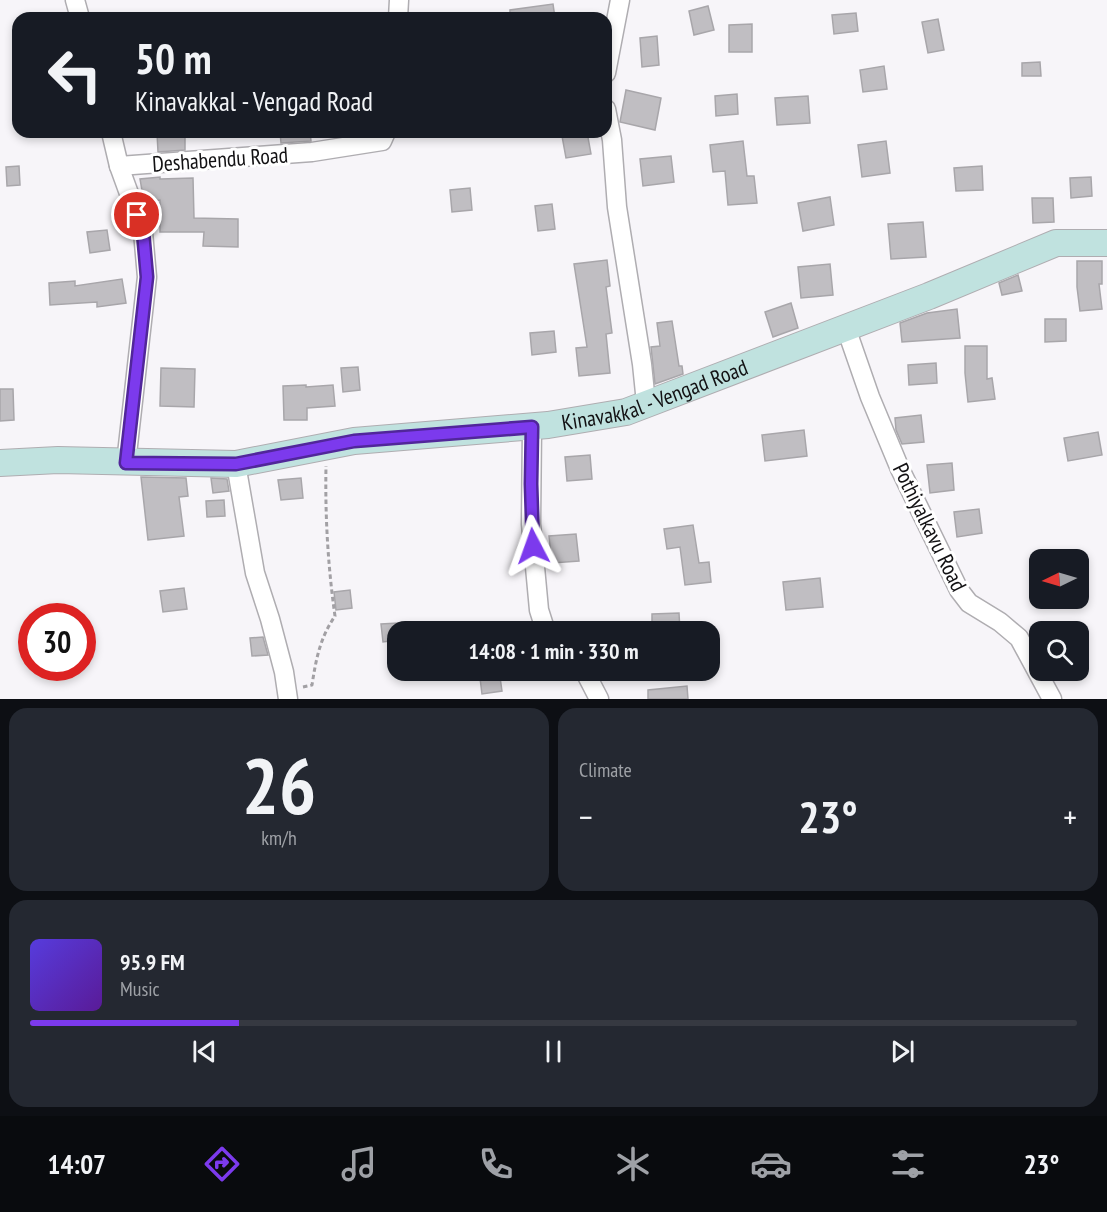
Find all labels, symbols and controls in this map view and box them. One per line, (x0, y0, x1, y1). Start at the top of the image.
text: 50 m (135, 31, 212, 86)
icon: left (36, 36, 114, 114)
text: Kinavakkal - Vengad Road (135, 84, 373, 118)
street label: Deshabendu Road (151, 140, 289, 178)
pin (111, 189, 162, 240)
icon: arrive (120, 198, 153, 231)
street label: Kinavakkal - Vengad Road (559, 353, 751, 437)
street label: Pothiyalkavu Road (887, 458, 973, 596)
position arrow (501, 514, 565, 578)
north arrow (1029, 549, 1089, 609)
map controls (1029, 549, 1089, 681)
speed limit sign: 30 (18, 603, 96, 681)
button: search (1029, 621, 1089, 681)
text: 14:08 · 1 min · 330 m (468, 637, 639, 665)
text: 26 (242, 735, 316, 836)
text: Climate (579, 757, 632, 783)
text: 23° (798, 787, 858, 845)
text: − (579, 795, 593, 838)
text: + (1063, 795, 1077, 838)
text: km/h (261, 825, 297, 851)
text: 95.9 FM (120, 948, 185, 976)
text: Music (120, 976, 160, 1002)
icon: previous (188, 1035, 221, 1068)
icon: pause (537, 1035, 570, 1068)
icon: next (886, 1035, 919, 1068)
icon: directions (201, 1143, 243, 1185)
icon: music (338, 1143, 380, 1185)
icon: phone (475, 1143, 517, 1185)
icon: climate (612, 1143, 654, 1185)
icon: car (750, 1143, 792, 1185)
icon: filters (887, 1143, 929, 1185)
text: 14:07 (48, 1147, 106, 1181)
text: 23° (1024, 1147, 1059, 1181)

